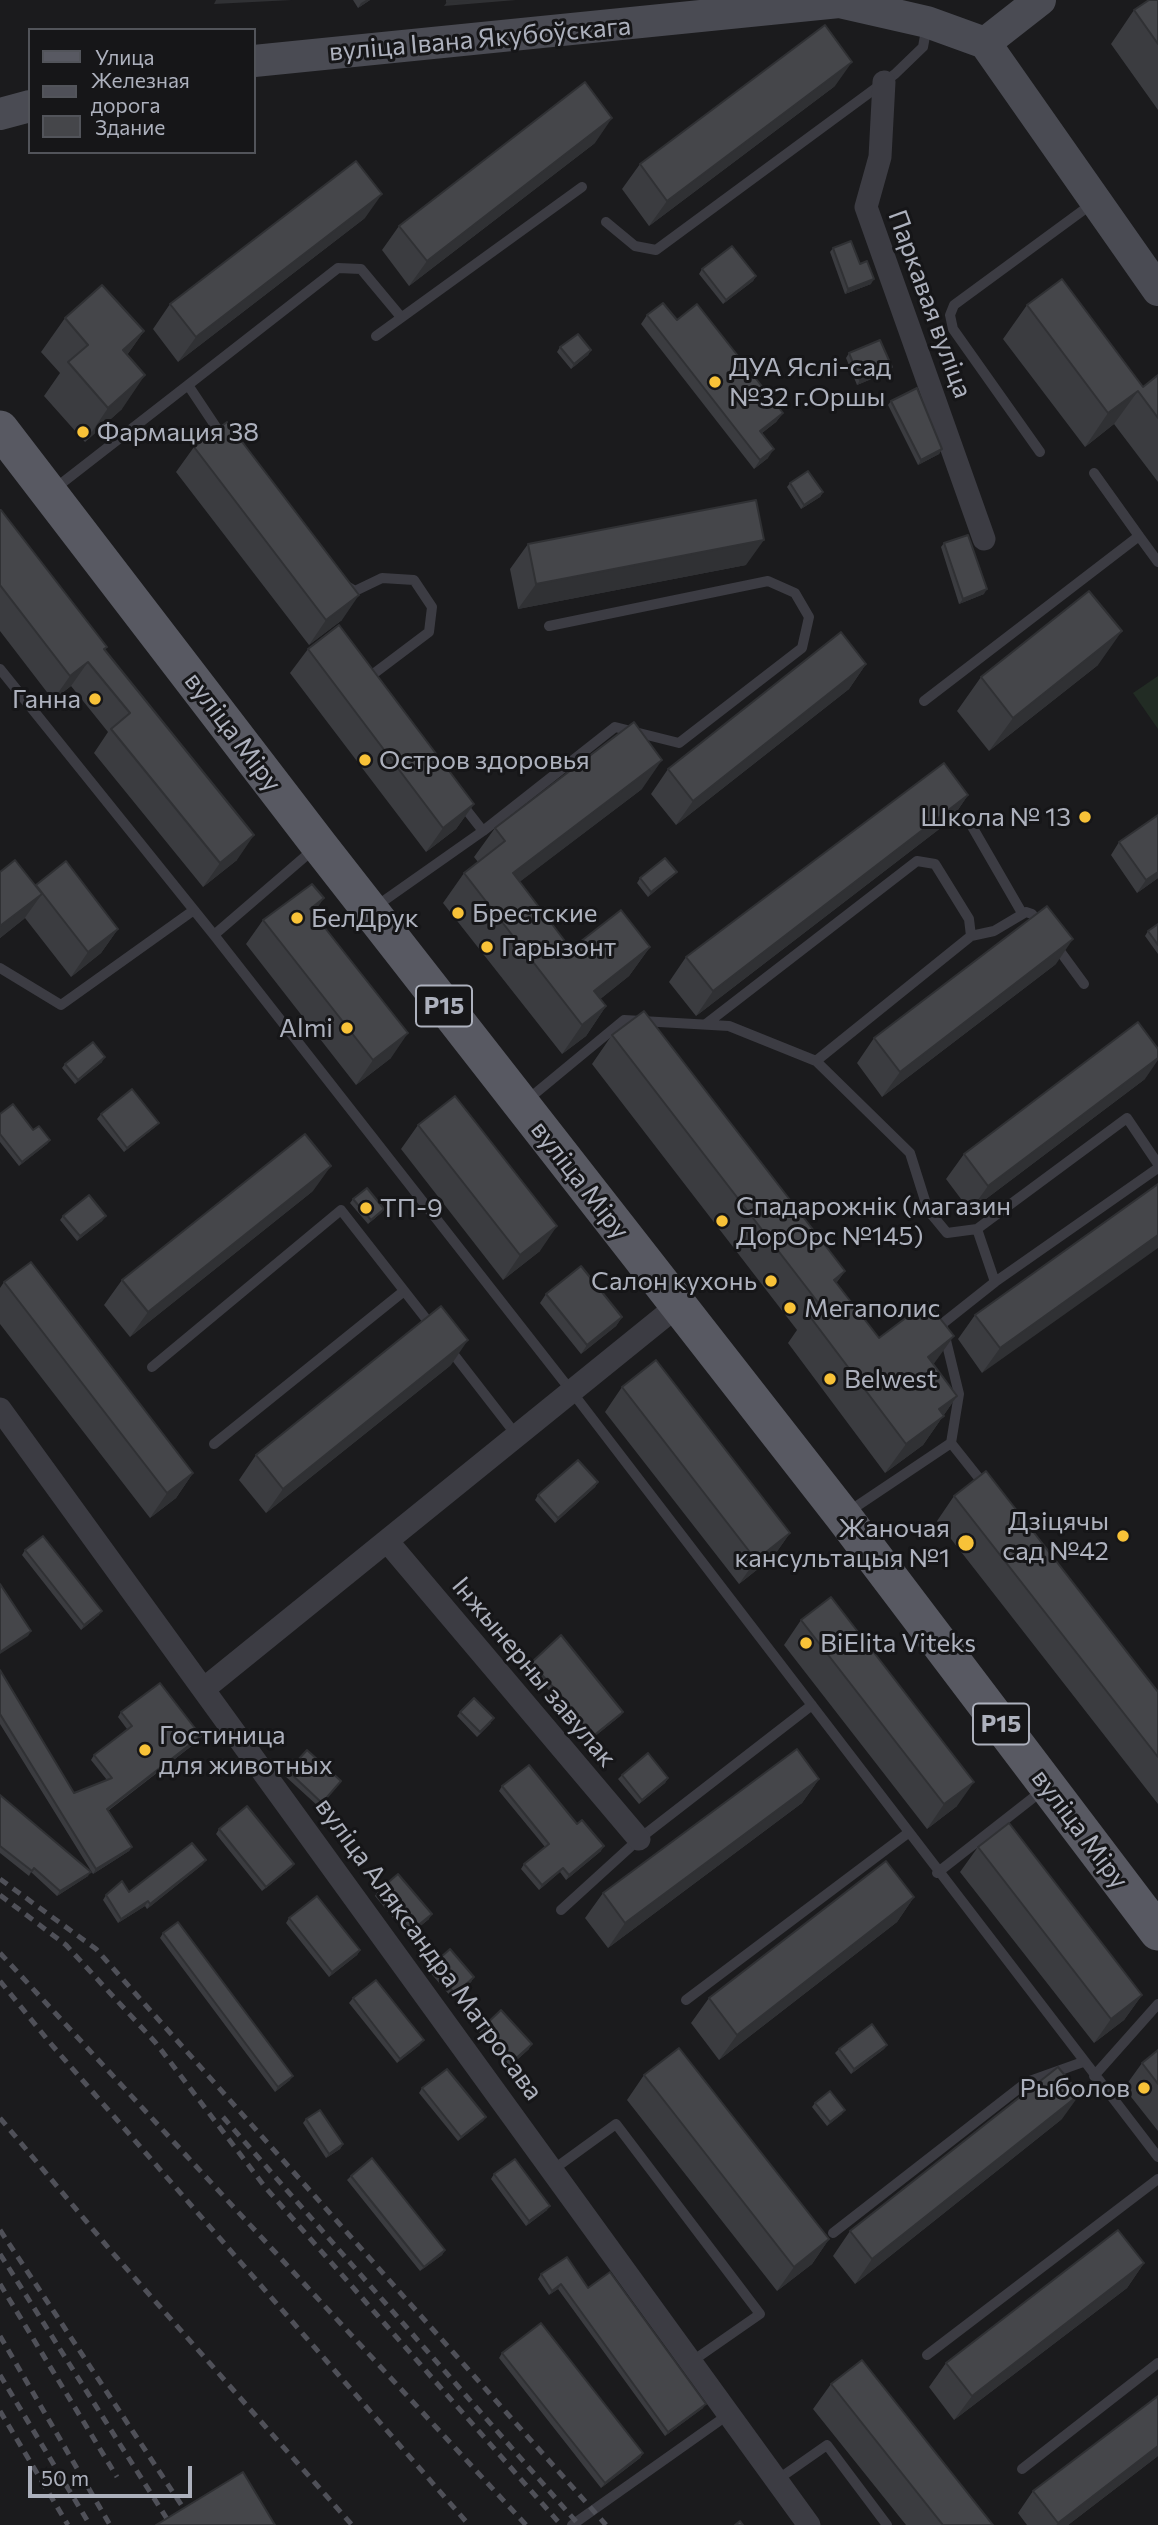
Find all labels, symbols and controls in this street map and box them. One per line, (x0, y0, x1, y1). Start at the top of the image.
street label: вуліца Івана Якубоўскага (328, 10, 632, 68)
legend (28, 28, 256, 154)
text: Улица (95, 44, 154, 69)
text: Железная дорога (91, 67, 190, 117)
text: Здание (95, 114, 165, 139)
street label: Паркавая вуліца (881, 206, 979, 402)
place label: ДУА Яслі-сад №32 г.Оршы (729, 351, 891, 412)
marker: ДУА Яслі-сад №32 г.Оршы (707, 374, 723, 390)
place label: Фармация 38 (97, 416, 259, 448)
marker: Фармация 38 (75, 424, 91, 440)
street label: вуліца Міру (178, 666, 288, 798)
place label: Ганна (12, 683, 81, 715)
marker: Ганна (87, 691, 103, 707)
place label: Остров здоровья (379, 744, 590, 776)
marker: Остров здоровья (357, 752, 373, 768)
place label: Школа № 13 (920, 801, 1071, 833)
marker: Школа № 13 (1077, 809, 1093, 825)
place label: Брестские (472, 897, 598, 929)
place label: БелДрук (311, 902, 419, 934)
marker: Брестские (450, 905, 466, 921)
marker: БелДрук (289, 910, 305, 926)
place label: Гарызонт (501, 931, 616, 963)
marker: Гарызонт (479, 939, 495, 955)
road number: Р15 (416, 986, 472, 1026)
place label: Almi (279, 1012, 333, 1044)
marker: Almi (339, 1020, 355, 1036)
street label: вуліца Міру (524, 1115, 636, 1245)
place label: Спадарожнік (магазин ДорОрс №145) (736, 1190, 1011, 1252)
place label: ТП-9 (380, 1192, 443, 1224)
marker: ТП-9 (358, 1200, 374, 1216)
marker: Спадарожнік (магазин ДорОрс №145) (714, 1213, 730, 1229)
place label: Салон кухонь (591, 1265, 757, 1297)
marker: Салон кухонь (763, 1273, 779, 1289)
place label: Мегаполис (804, 1292, 940, 1324)
marker: Мегаполис (782, 1300, 798, 1316)
place label: Belwest (844, 1363, 938, 1395)
marker: Belwest (822, 1371, 838, 1387)
place label: Дзіцячы сад №42 (1002, 1505, 1109, 1566)
place label: Жаночая кансультацыя №1 (734, 1512, 950, 1574)
marker: Дзіцячы сад №42 (1115, 1528, 1131, 1544)
marker: Жаночая кансультацыя №1 (956, 1533, 976, 1553)
street label: Інжынерны завулак (445, 1571, 623, 1773)
place label: BiElita Viteks (820, 1627, 976, 1659)
marker: BiElita Viteks (798, 1635, 814, 1651)
road number: Р15 (973, 1704, 1029, 1744)
place label: Гостиница для животных (159, 1719, 333, 1780)
marker: Гостиница для животных (137, 1742, 153, 1758)
street label: вуліца Міру (1025, 1763, 1135, 1895)
street label: вуліца Аляксандра Матросава (309, 1792, 549, 2106)
place label: Рыболов (1019, 2072, 1130, 2104)
marker: Рыболов (1136, 2080, 1152, 2096)
scale bar (32, 2452, 196, 2496)
text: 50 m (41, 2465, 89, 2490)

